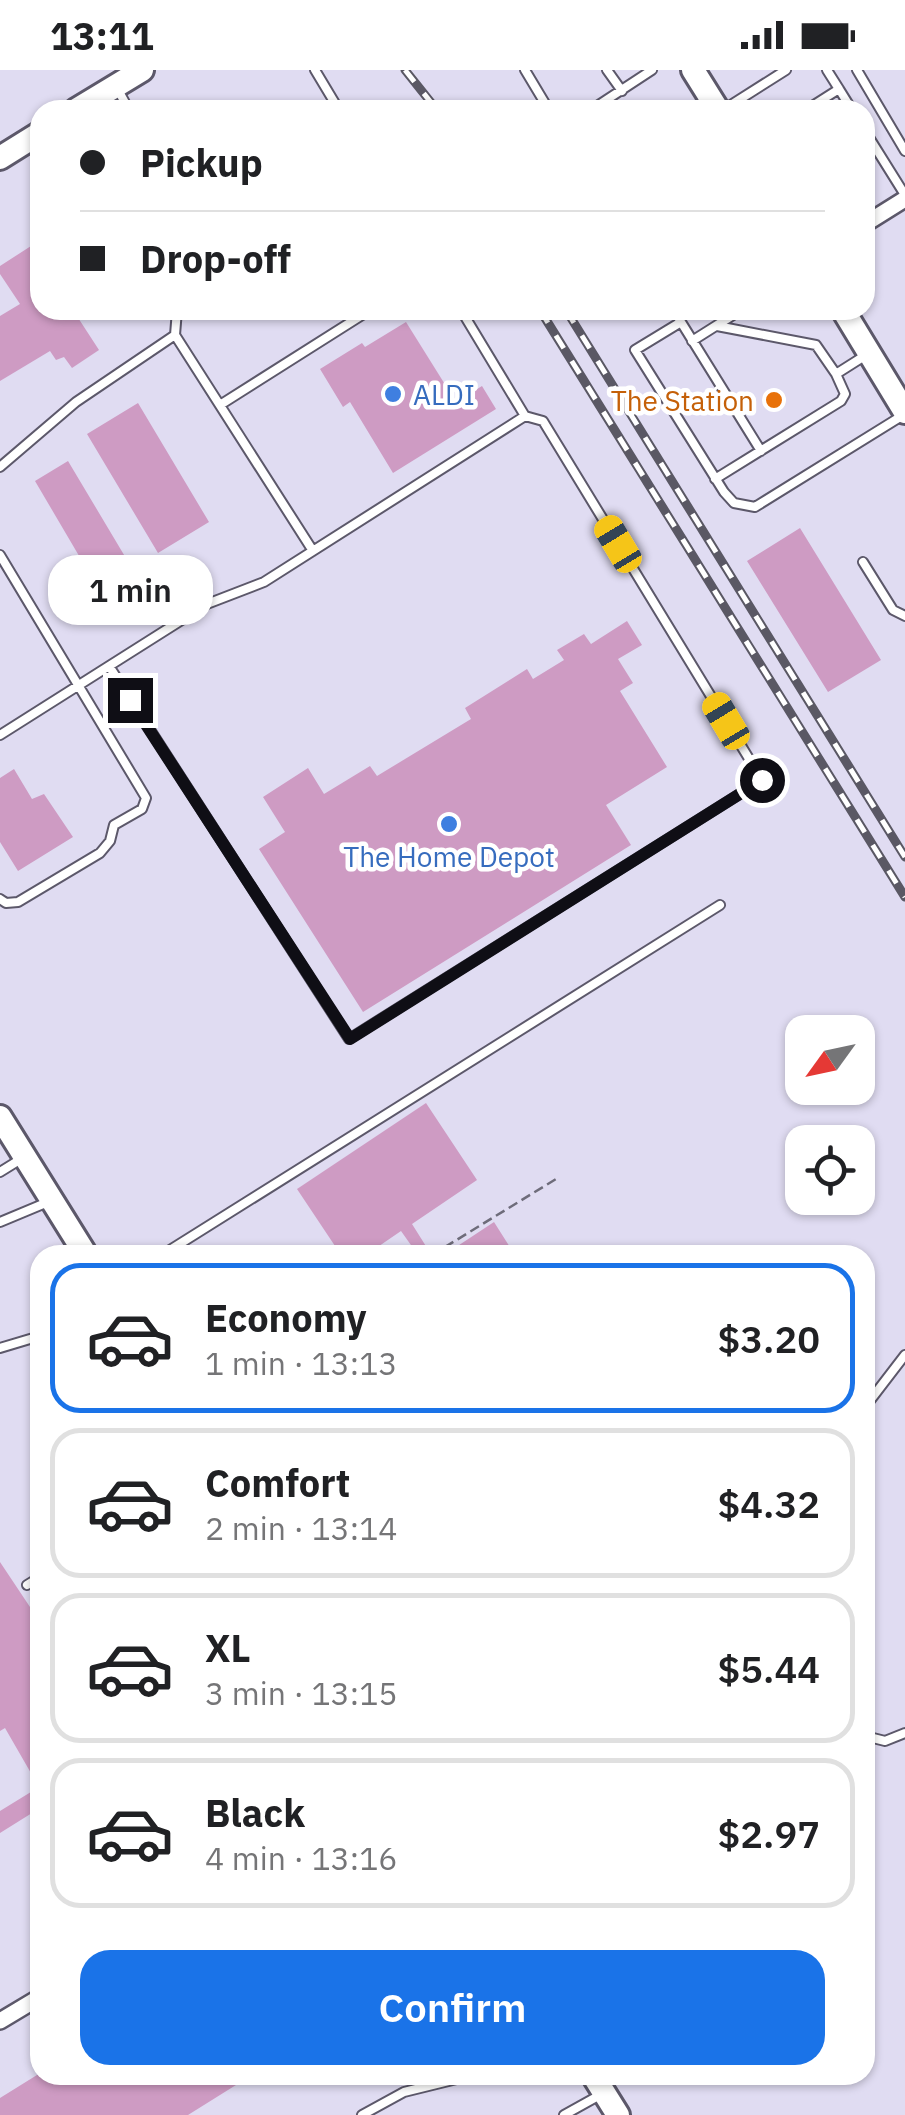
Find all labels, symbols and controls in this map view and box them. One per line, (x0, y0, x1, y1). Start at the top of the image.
text: 13:11 (50, 11, 154, 60)
text: Pickup (140, 138, 263, 187)
text: Drop-off (140, 234, 291, 283)
place label: ALDI (413, 376, 475, 413)
place label: The Station (611, 382, 754, 419)
marker: ALDI (382, 383, 404, 405)
marker: The Station (763, 389, 785, 411)
car (590, 511, 646, 577)
callout: 1 min (48, 555, 212, 625)
text: 1 min (89, 569, 172, 611)
route end (108, 678, 153, 723)
car (698, 688, 754, 754)
route start (740, 758, 785, 803)
marker: The Home Depot (438, 813, 460, 835)
place label: The Home Depot (343, 838, 555, 875)
north arrow (785, 1015, 875, 1105)
map controls (785, 1015, 875, 1215)
button: locate (785, 1125, 875, 1215)
icon: car (85, 1293, 175, 1383)
text: Economy (205, 1293, 367, 1342)
text: $3.20 (717, 1314, 820, 1363)
text: 1 min · 13:13 (205, 1342, 398, 1384)
icon: car (85, 1458, 175, 1548)
text: Comfort (205, 1458, 350, 1507)
text: $4.32 (717, 1479, 820, 1528)
text: 2 min · 13:14 (205, 1507, 398, 1549)
icon: car (85, 1623, 175, 1713)
text: XL (205, 1623, 251, 1672)
text: $5.44 (717, 1644, 820, 1693)
text: 3 min · 13:15 (205, 1672, 398, 1714)
icon: car (85, 1788, 175, 1878)
text: Black (205, 1788, 305, 1837)
text: $2.97 (717, 1809, 820, 1858)
text: 4 min · 13:16 (205, 1837, 398, 1879)
button: Confirm (80, 1950, 825, 2065)

